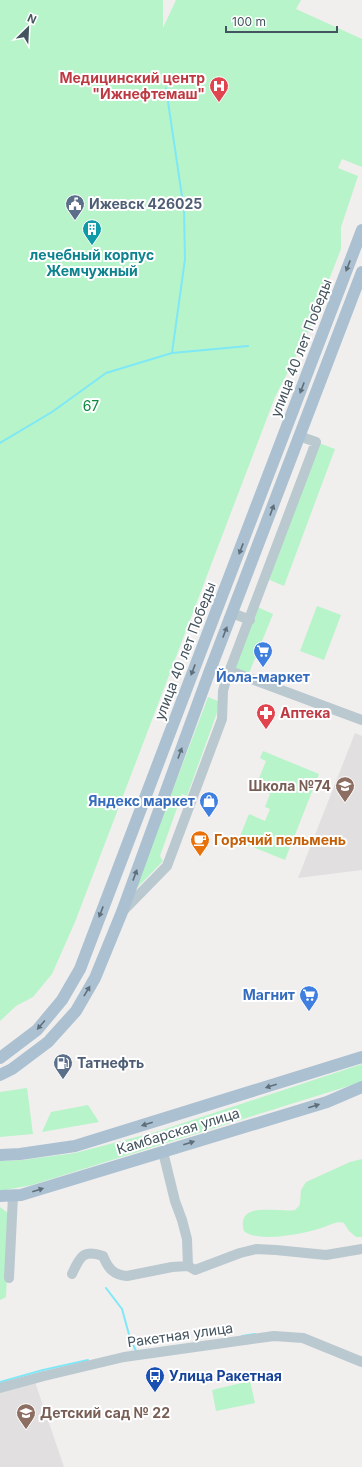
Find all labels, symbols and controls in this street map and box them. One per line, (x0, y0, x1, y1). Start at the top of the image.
north arrow (8, 8, 48, 48)
scale bar (226, 8, 337, 34)
text: N (25, 11, 39, 27)
text: 100 m (232, 14, 266, 29)
place label: Медицинский центр "Ижнефтемаш" (59, 69, 205, 102)
hospital icon: Медицинский центр "Ижнефтемаш" (208, 75, 230, 103)
public building icon: Ижевск 426025 (64, 193, 86, 221)
place label: Ижевск 426025 (89, 195, 202, 212)
building icon: лечебный корпус Жемчужный (81, 218, 103, 246)
place label: лечебный корпус Жемчужный (30, 246, 154, 279)
one-way arrow (345, 261, 351, 273)
street label: улица 40 лет Победы (266, 276, 335, 419)
one-way arrow (298, 382, 304, 394)
park label: 67 (83, 397, 99, 414)
one-way arrow (269, 504, 275, 516)
one-way arrow (237, 543, 243, 555)
street label: улица 40 лет Победы (150, 579, 219, 722)
one-way arrow (223, 625, 229, 637)
supermarket icon: Йола-маркет (252, 640, 274, 668)
one-way arrow (189, 664, 195, 676)
place label: Йола-маркет (216, 667, 310, 685)
pharmacy icon: Аптека (255, 702, 277, 730)
place label: Аптека (280, 704, 330, 721)
one-way arrow (177, 747, 183, 759)
school or university icon: Школа №74 (334, 775, 356, 803)
place label: Школа №74 (249, 777, 331, 794)
shop icon: Яндекс маркет (198, 790, 220, 818)
place label: Яндекс маркет (88, 792, 195, 809)
cafe icon: Горячий пельмень (189, 829, 211, 857)
place label: Горячий пельмень (214, 831, 346, 848)
one-way arrow (133, 869, 139, 881)
one-way arrow (98, 906, 104, 918)
supermarket icon: Магнит (298, 984, 320, 1012)
one-way arrow (84, 985, 91, 997)
place label: Магнит (243, 986, 295, 1003)
one-way arrow (36, 1020, 45, 1031)
fuel station icon: Татнефть (52, 1052, 74, 1080)
place label: Татнефть (77, 1054, 144, 1071)
one-way arrow (265, 1083, 277, 1089)
one-way arrow (308, 1103, 320, 1109)
street label: Камбарская улица (114, 1104, 241, 1157)
one-way arrow (141, 1121, 153, 1127)
one-way arrow (184, 1140, 196, 1146)
one-way arrow (32, 1187, 44, 1193)
street label: Ракетная улица (126, 1319, 234, 1350)
bus stop icon: Улица Ракетная (144, 1365, 166, 1393)
place label: Улица Ракетная (169, 1367, 282, 1384)
school or university icon: Детский сад № 22 (15, 1402, 37, 1430)
place label: Детский сад № 22 (40, 1404, 170, 1421)

